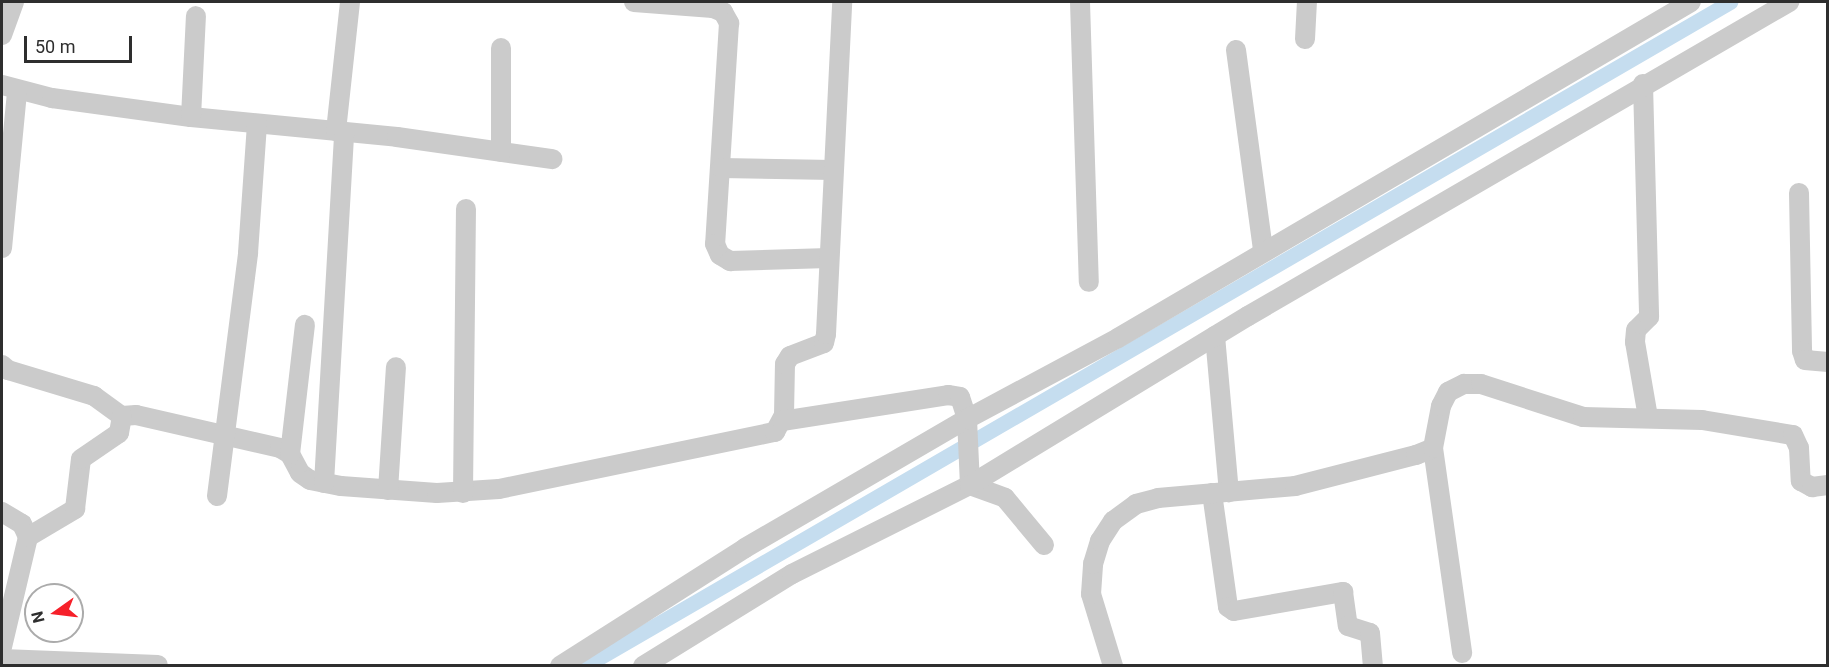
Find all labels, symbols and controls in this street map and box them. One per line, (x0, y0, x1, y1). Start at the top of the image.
scale bar (27, 24, 135, 62)
text: 50 m (35, 36, 75, 57)
north arrow (24, 583, 84, 643)
text: N (27, 609, 49, 625)

